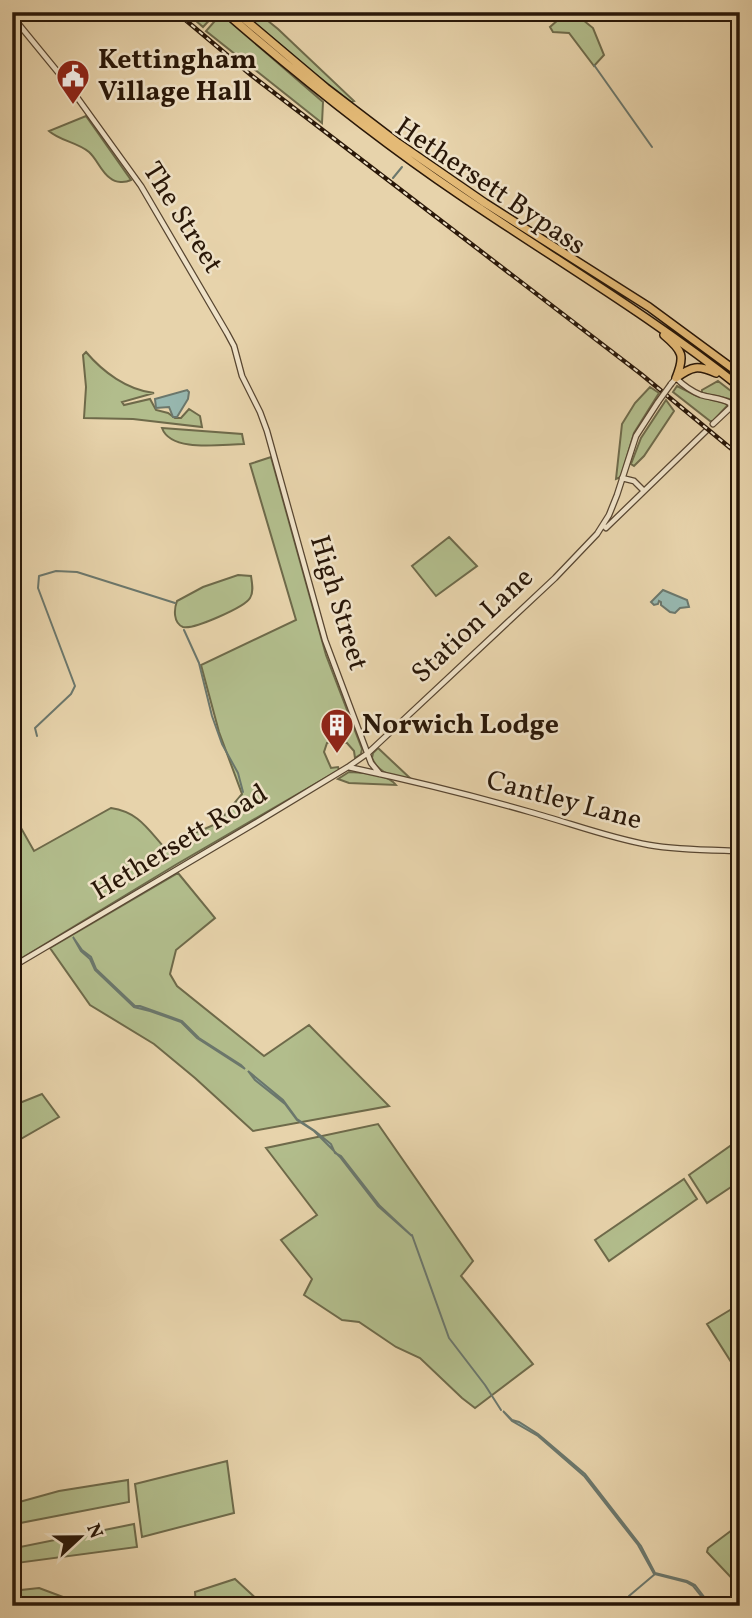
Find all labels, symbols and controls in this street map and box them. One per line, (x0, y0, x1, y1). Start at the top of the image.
place label: Kettingham Village Hall (98, 41, 257, 112)
public building icon: Kettingham Village Hall (54, 57, 92, 106)
street label: Hethersett Bypass (387, 109, 593, 265)
street label: The Street (132, 155, 232, 281)
street label: High Street (299, 531, 377, 675)
street label: Station Lane (403, 559, 543, 693)
building icon: Norwich Lodge (318, 706, 356, 755)
place label: Norwich Lodge (362, 706, 559, 745)
street label: Cantley Lane (482, 762, 646, 840)
street label: Hethersett Road (85, 775, 275, 911)
north arrow (46, 1502, 116, 1572)
text: N (79, 1520, 109, 1543)

